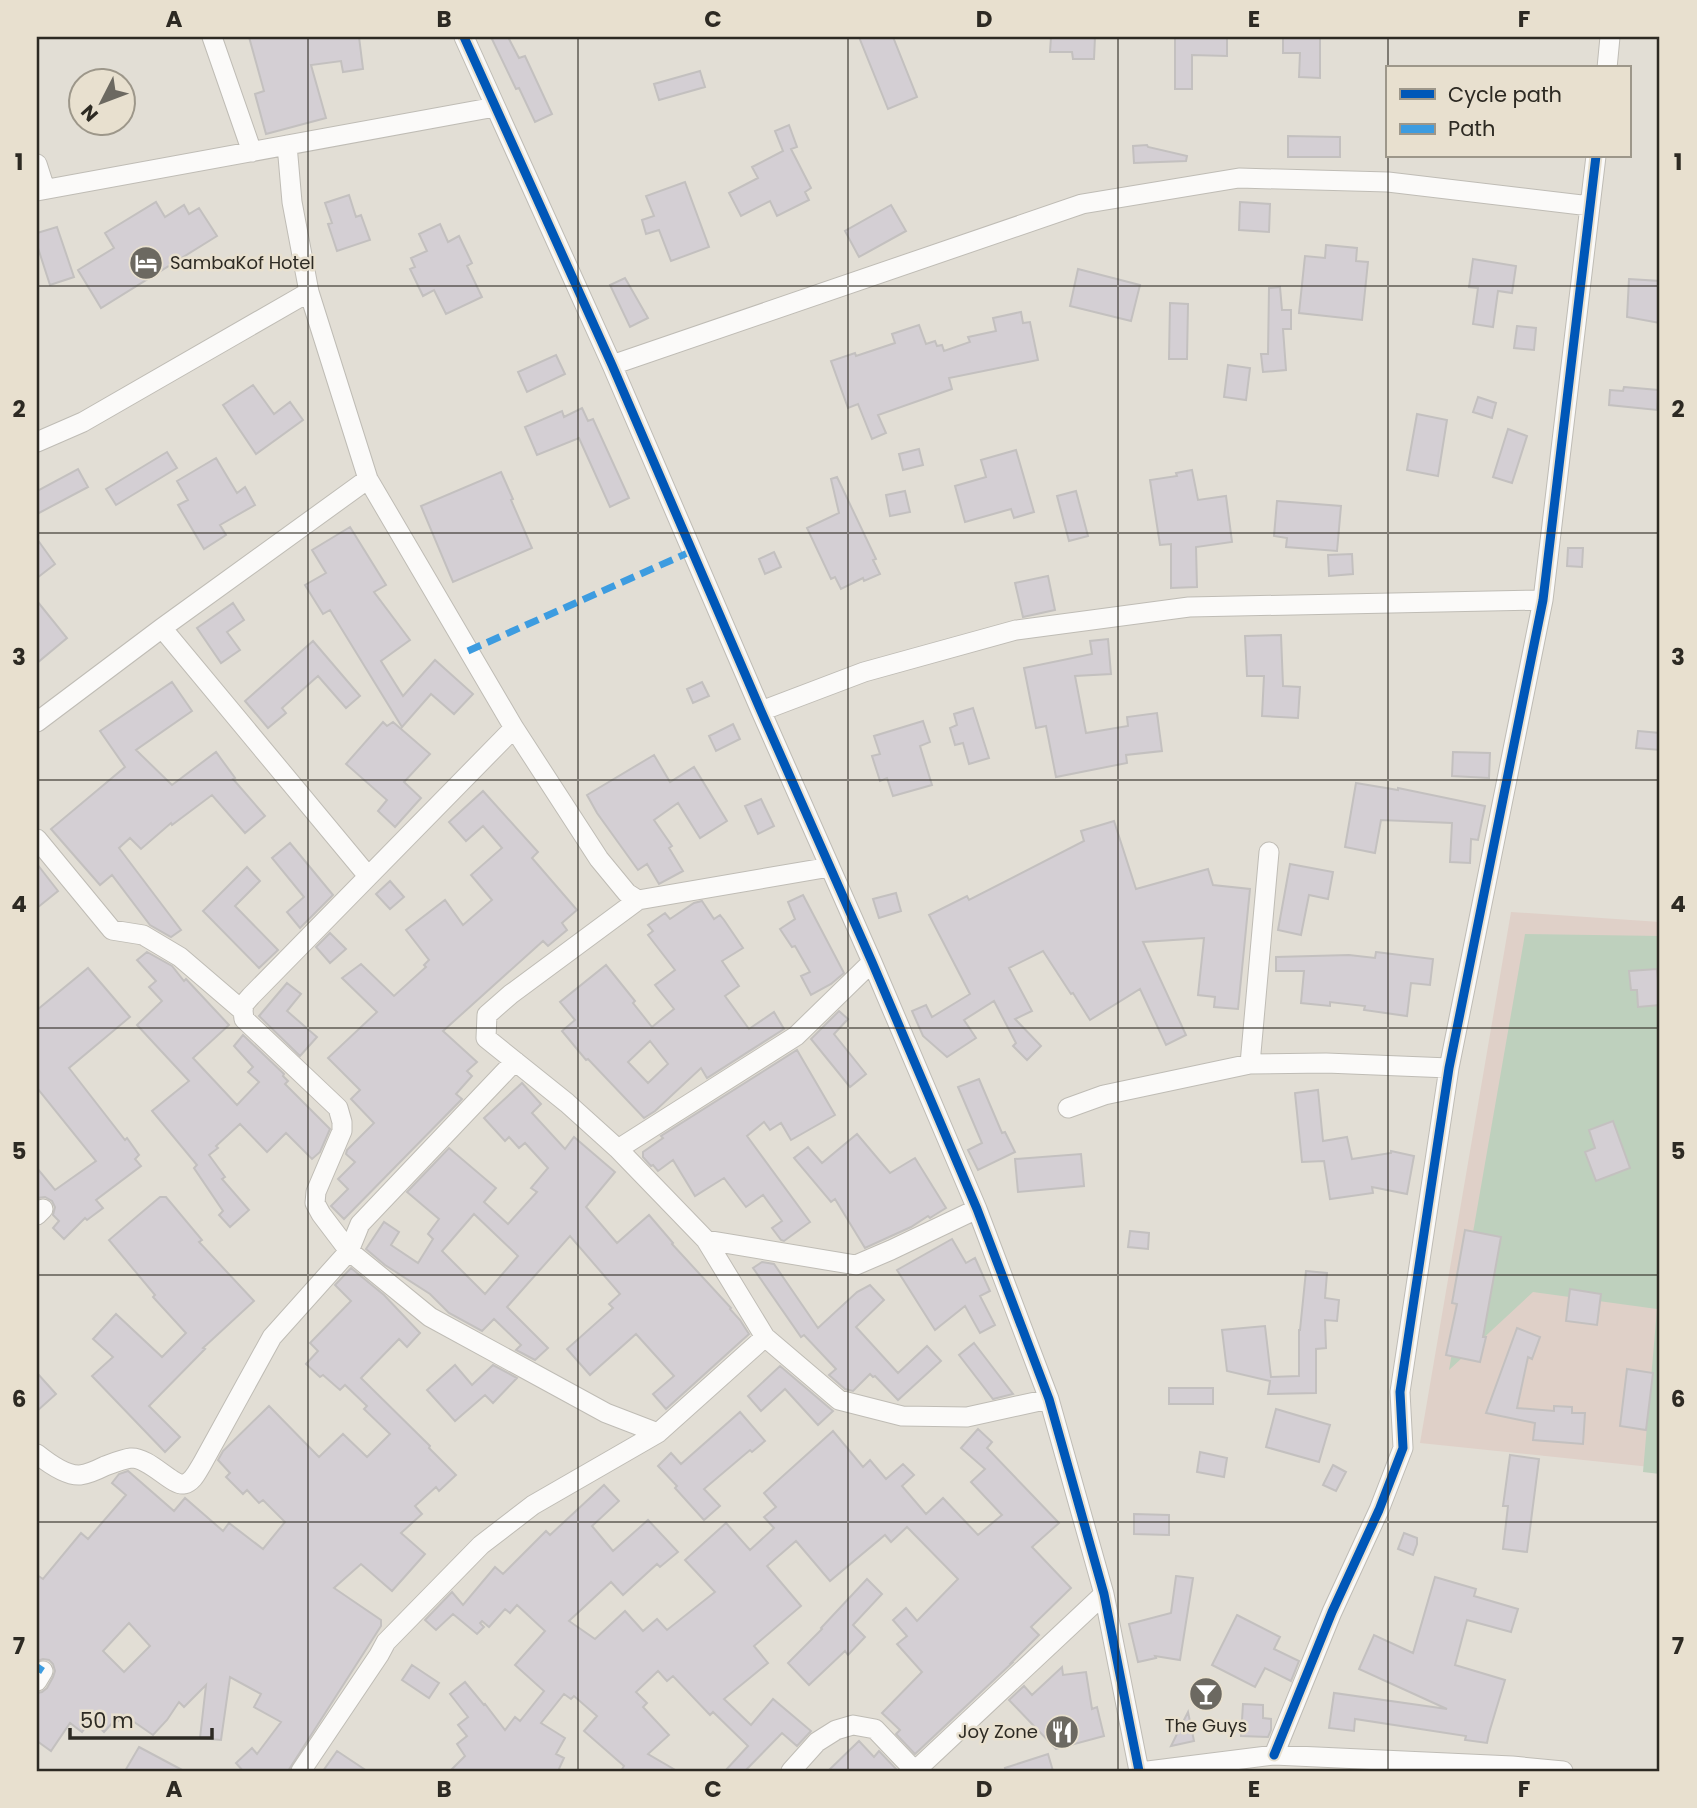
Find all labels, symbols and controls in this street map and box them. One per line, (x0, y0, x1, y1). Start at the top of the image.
text: A (166, 3, 183, 35)
text: B (436, 3, 452, 35)
text: C (704, 3, 722, 35)
text: D (976, 3, 992, 35)
text: E (1248, 3, 1260, 35)
text: F (1518, 3, 1530, 35)
north arrow (66, 66, 136, 136)
legend (1386, 66, 1630, 158)
text: Cycle path (1448, 80, 1562, 109)
text: N (75, 99, 105, 127)
text: Path (1448, 114, 1495, 143)
text: 1 (15, 146, 23, 178)
text: 1 (1674, 146, 1682, 178)
hotel icon: SambaKof Hotel (127, 244, 165, 282)
place label: SambaKof Hotel (170, 250, 315, 275)
text: 2 (12, 393, 26, 425)
text: 2 (1671, 393, 1685, 425)
text: 3 (12, 641, 26, 673)
text: 3 (1671, 641, 1685, 673)
text: 4 (11, 888, 27, 920)
text: 4 (1670, 888, 1686, 920)
text: 5 (12, 1135, 26, 1167)
text: 5 (1671, 1135, 1685, 1167)
text: 6 (12, 1383, 26, 1415)
text: 6 (1671, 1383, 1685, 1415)
text: 7 (13, 1630, 25, 1662)
text: 7 (1672, 1630, 1684, 1662)
bar icon: The Guys (1187, 1675, 1225, 1713)
scale bar (70, 1696, 212, 1740)
text: 50 m (80, 1706, 134, 1735)
restaurant icon: Joy Zone (1043, 1713, 1081, 1751)
place label: The Guys (1165, 1713, 1247, 1738)
place label: Joy Zone (958, 1719, 1038, 1744)
text: A (166, 1773, 183, 1805)
text: B (436, 1773, 452, 1805)
text: C (704, 1773, 722, 1805)
text: D (976, 1773, 992, 1805)
text: E (1248, 1773, 1260, 1805)
text: F (1518, 1773, 1530, 1805)

